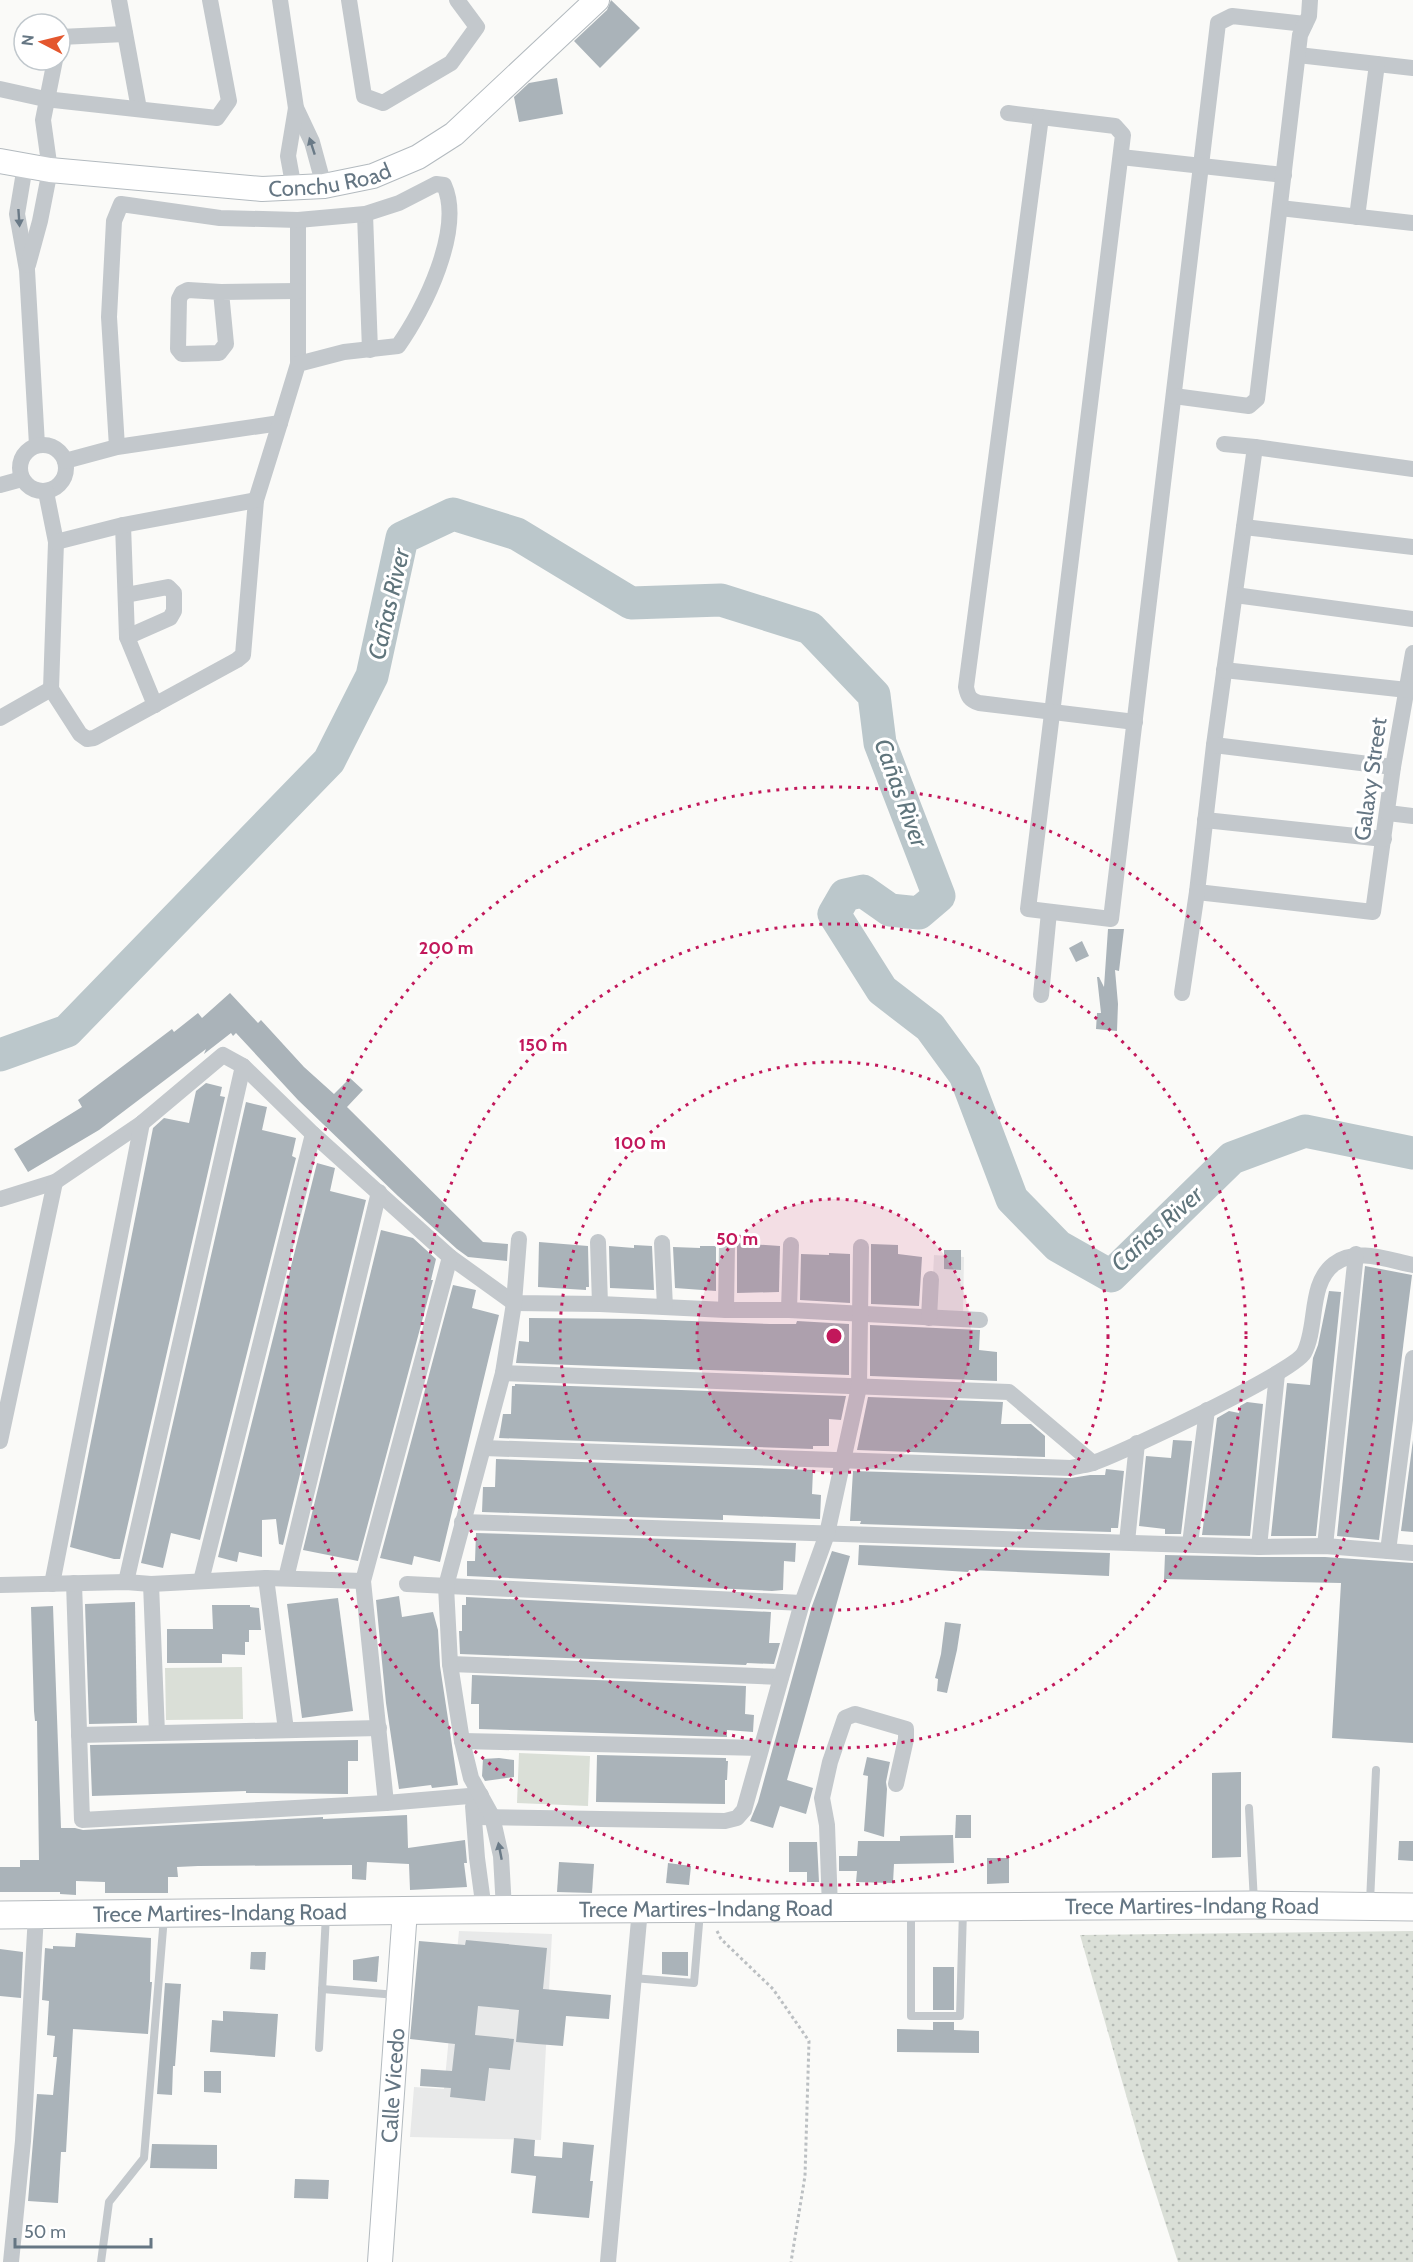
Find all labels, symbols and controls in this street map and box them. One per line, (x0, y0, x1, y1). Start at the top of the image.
north arrow (12, 12, 72, 72)
text: N (17, 33, 38, 47)
one-way arrow (307, 137, 317, 155)
street label: Conchu Road (268, 157, 395, 203)
one-way arrow (14, 208, 24, 227)
water label: Cañas River (362, 544, 416, 662)
street label: Galaxy Street (1348, 715, 1393, 842)
water label: Cañas River (868, 735, 935, 853)
text: 200 m (419, 937, 473, 959)
text: 150 m (519, 1034, 567, 1056)
text: 100 m (614, 1132, 666, 1154)
water label: Cañas River (1105, 1179, 1210, 1277)
text: 50 m (716, 1228, 758, 1250)
centre of rings (824, 1326, 844, 1346)
one-way arrow (495, 1842, 504, 1861)
street label: Trece Martires-Indang Road (1065, 1892, 1319, 1920)
street label: Trece Martires-Indang Road (579, 1895, 833, 1923)
street label: Trece Martires-Indang Road (93, 1898, 347, 1928)
street label: Calle Vicedo (375, 2027, 411, 2144)
scale bar (15, 2211, 152, 2249)
text: 50 m (24, 2221, 66, 2243)

